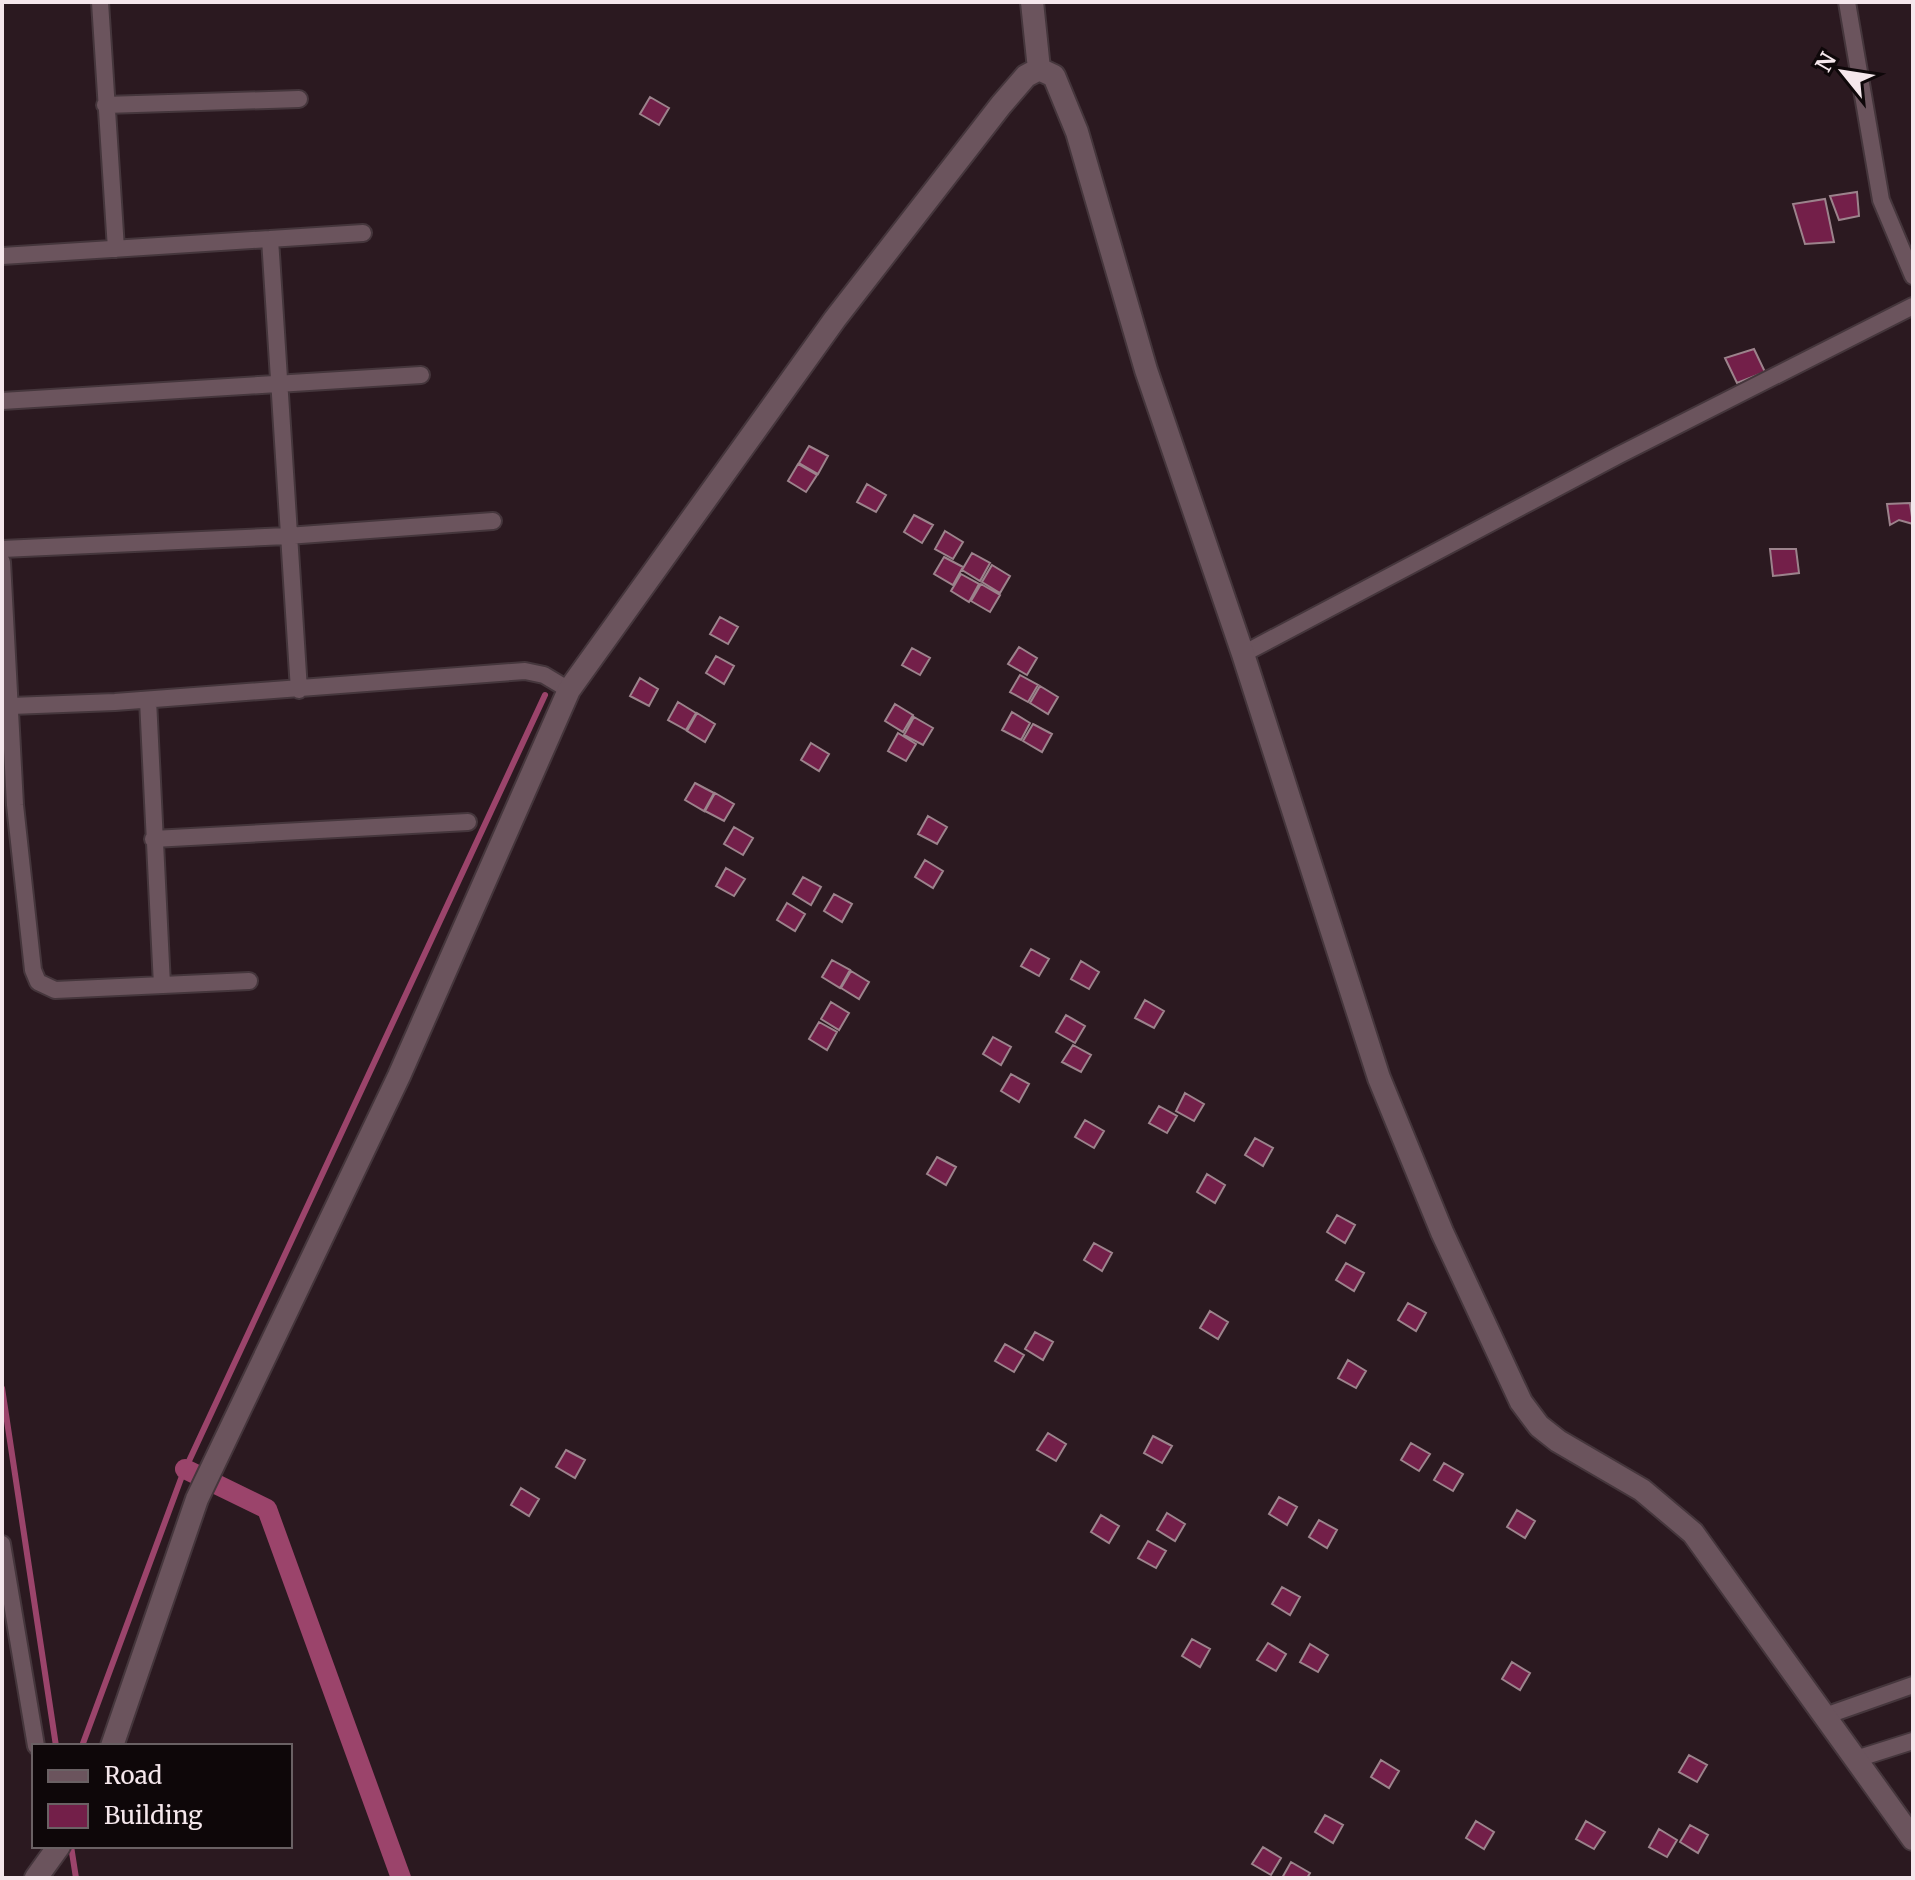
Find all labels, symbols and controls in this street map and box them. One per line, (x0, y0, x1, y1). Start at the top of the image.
north arrow (1803, 32, 1883, 112)
text: N (1809, 47, 1842, 77)
legend (32, 1744, 292, 1848)
text: Road (104, 1760, 162, 1791)
text: Building (104, 1800, 203, 1831)

